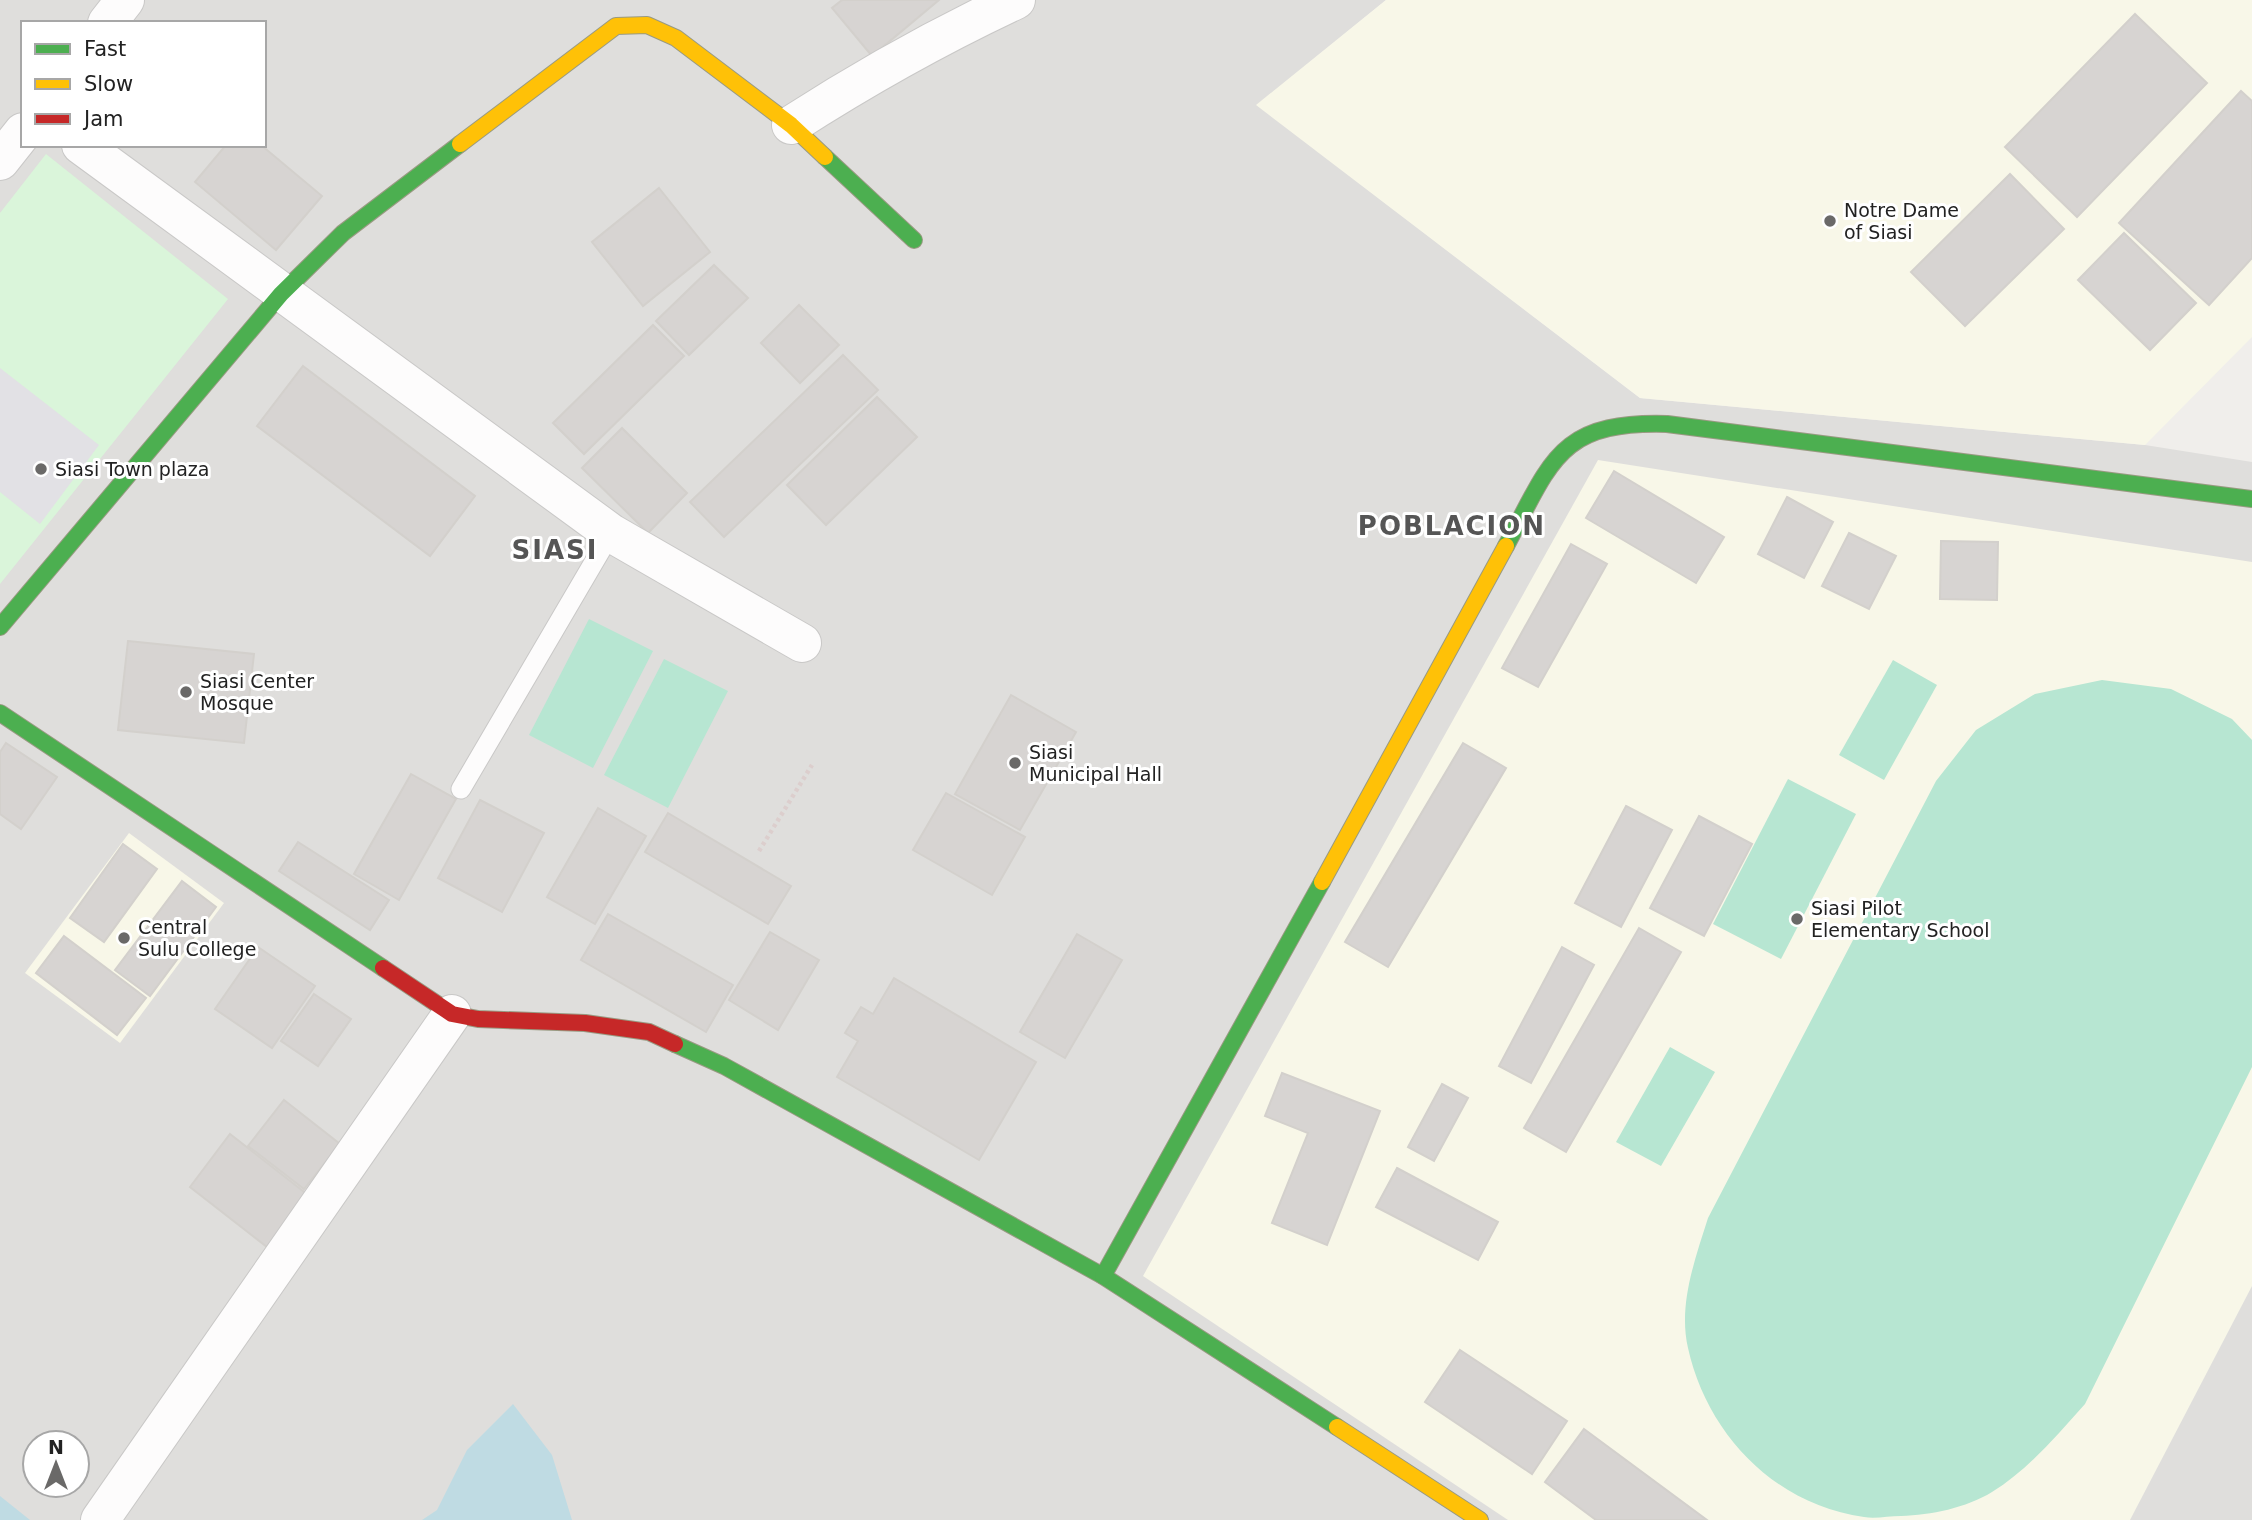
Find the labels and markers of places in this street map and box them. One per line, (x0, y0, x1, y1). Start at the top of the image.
place label: Notre Dame of Siasi (1844, 199, 1959, 243)
marker: Notre Dame of Siasi (1822, 213, 1838, 229)
place label: Siasi Town plaza (55, 458, 209, 480)
marker: Siasi Town plaza (33, 461, 49, 477)
place label: Siasi Center Mosque (200, 670, 314, 714)
marker: Siasi Center Mosque (178, 684, 194, 700)
place label: Siasi Municipal Hall (1029, 741, 1162, 785)
marker: Siasi Municipal Hall (1007, 755, 1023, 771)
place label: Siasi Pilot Elementary School (1811, 897, 1989, 941)
marker: Siasi Pilot Elementary School (1789, 911, 1805, 927)
place label: Central Sulu College (138, 916, 256, 960)
marker: Central Sulu College (116, 930, 132, 946)

